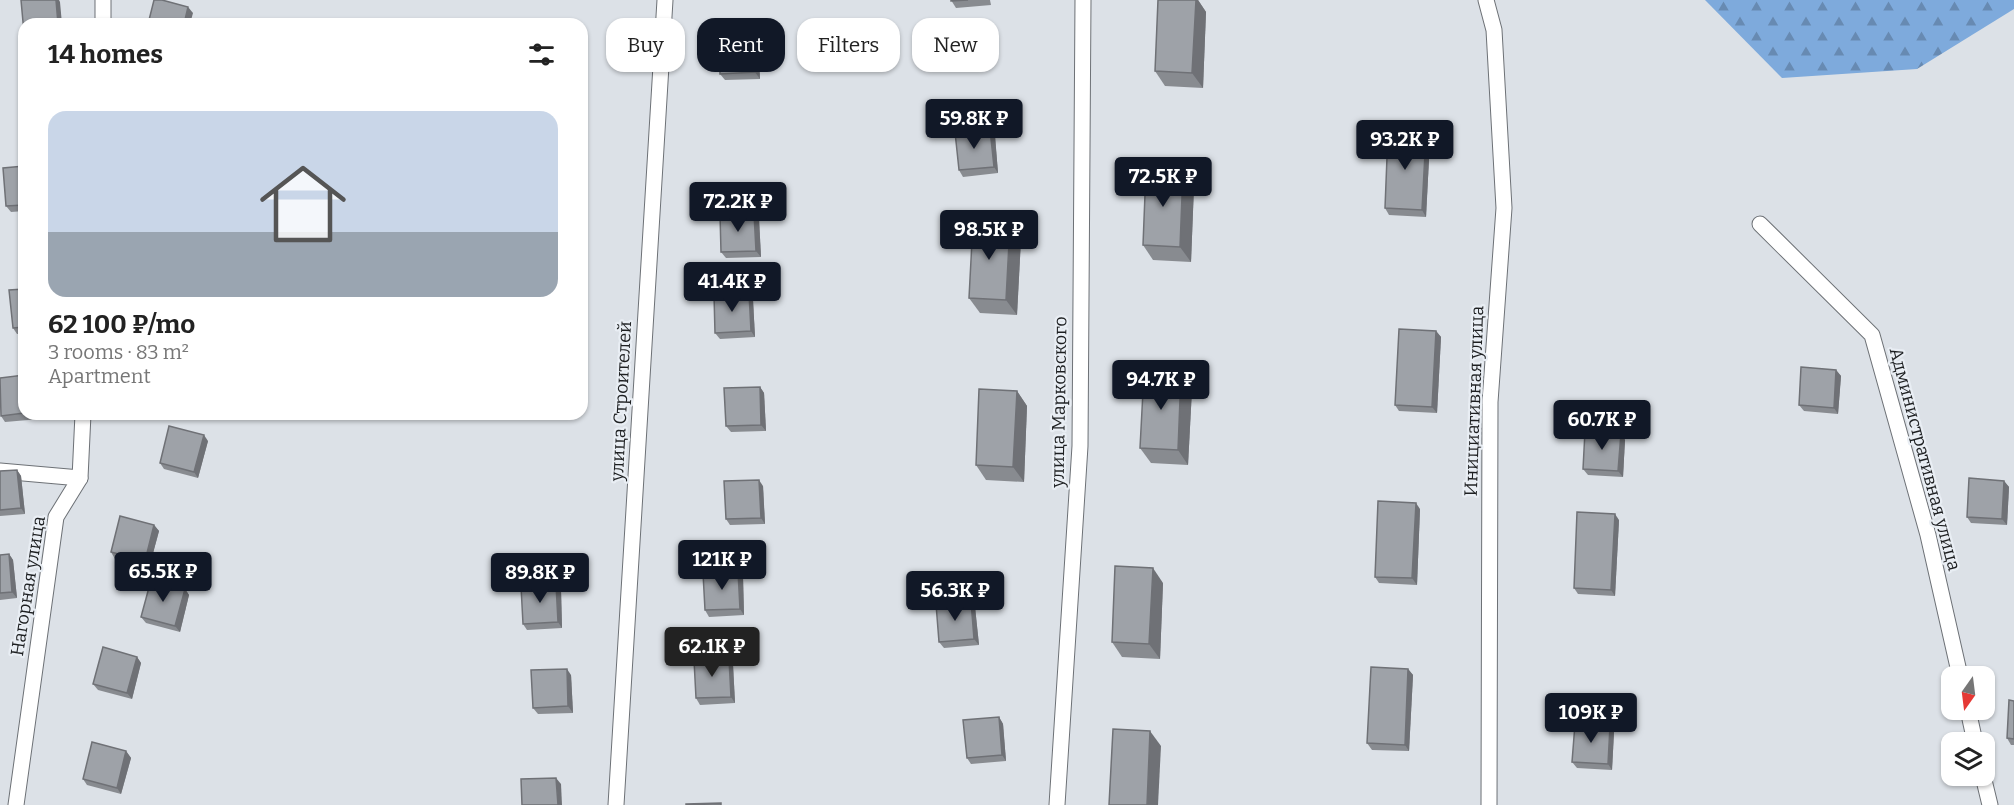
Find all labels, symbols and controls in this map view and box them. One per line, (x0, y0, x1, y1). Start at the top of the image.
chip: Buy (606, 18, 685, 72)
chip: Rent (697, 18, 785, 72)
chip: Filters (797, 18, 900, 72)
chip: New (912, 18, 999, 72)
icon: filters (525, 38, 558, 71)
text: 14 homes (48, 39, 163, 70)
pin: 59.8K ₽ (919, 99, 1029, 150)
text: 59.8K ₽ (940, 106, 1008, 130)
pin: 93.2K ₽ (1350, 120, 1460, 171)
text: 93.2K ₽ (1370, 127, 1440, 151)
icon: home (249, 150, 357, 258)
pin: 72.5K ₽ (1108, 157, 1218, 208)
text: 72.5K ₽ (1129, 164, 1197, 188)
pin: 72.2K ₽ (683, 182, 793, 233)
text: 72.2K ₽ (703, 189, 773, 213)
pin: 98.5K ₽ (934, 210, 1044, 261)
text: 98.5K ₽ (954, 217, 1024, 241)
pin: 41.4K ₽ (677, 262, 787, 313)
text: 41.4K ₽ (698, 269, 766, 293)
street label: Инициативная улица (1460, 305, 1488, 497)
text: 62 100 ₽/mo (48, 309, 195, 340)
street label: улица Марковского (1046, 316, 1071, 489)
street label: улица Строителей (606, 320, 636, 483)
text: 3 rooms · 83 m² (48, 340, 189, 364)
street label: Административная улица (1885, 345, 1965, 573)
pin: 94.7K ₽ (1106, 360, 1216, 411)
text: Apartment (48, 364, 151, 388)
text: 94.7K ₽ (1126, 367, 1196, 391)
pin: 60.7K ₽ (1547, 400, 1657, 451)
text: 60.7K ₽ (1568, 407, 1636, 431)
street label: Нагорная улица (6, 514, 50, 658)
pin: 121K ₽ (673, 540, 771, 591)
text: 121K ₽ (692, 547, 752, 571)
pin: 65.5K ₽ (108, 552, 218, 603)
pin: 89.8K ₽ (485, 553, 595, 604)
text: 65.5K ₽ (129, 559, 197, 583)
text: 89.8K ₽ (505, 560, 575, 584)
pin: 56.3K ₽ (900, 571, 1010, 622)
text: 56.3K ₽ (920, 578, 990, 602)
pin: 62.1K ₽ (657, 627, 767, 678)
text: 62.1K ₽ (679, 634, 745, 658)
north arrow (1941, 666, 1995, 720)
map controls (1941, 666, 1995, 786)
pin: 109K ₽ (1542, 693, 1640, 744)
text: 109K ₽ (1559, 700, 1623, 724)
button: layers (1941, 732, 1995, 786)

